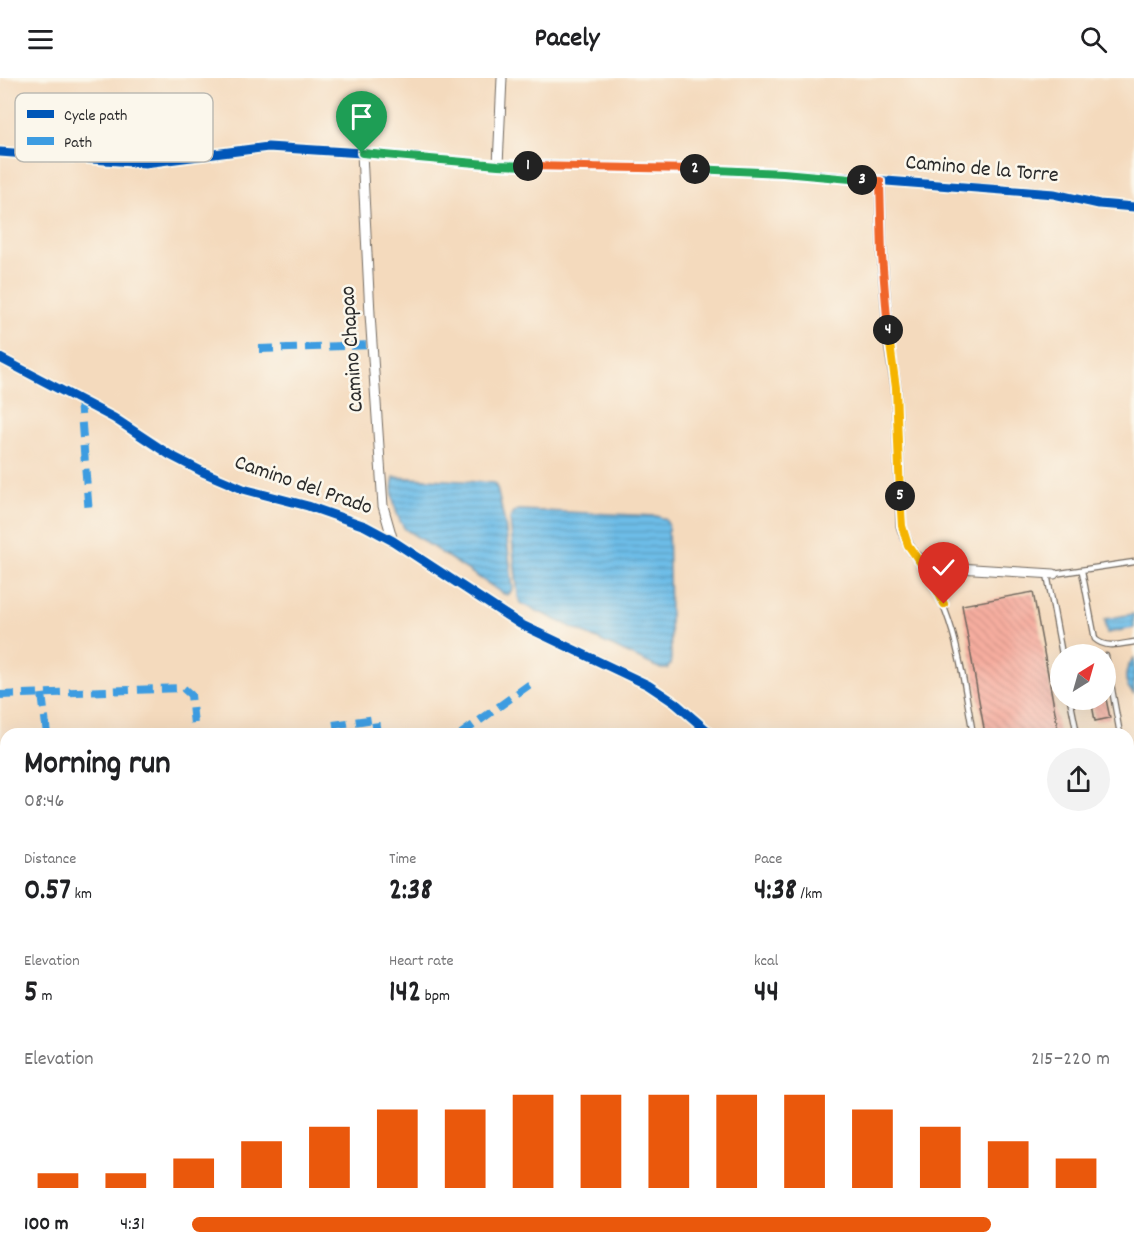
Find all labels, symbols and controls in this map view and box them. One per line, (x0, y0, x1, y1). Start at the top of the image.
text: Pacely (534, 20, 600, 59)
icon: menu (24, 23, 57, 56)
icon: search (1077, 23, 1110, 56)
pin (336, 91, 387, 153)
legend (15, 93, 213, 162)
icon: arrive (345, 100, 378, 133)
text: Cycle path (64, 105, 127, 128)
text: Path (64, 132, 92, 155)
street label: Camino de la Torre (904, 148, 1060, 192)
pin: 1 (513, 151, 543, 181)
text: 1 (526, 154, 530, 177)
pin: 2 (680, 154, 710, 184)
text: 2 (692, 157, 699, 180)
pin: 3 (847, 165, 877, 195)
text: 3 (858, 168, 866, 191)
street label: Camino Chapao (333, 285, 373, 413)
pin: 4 (873, 315, 903, 345)
text: 4 (885, 318, 891, 341)
street label: Camino del Prado (230, 448, 376, 524)
pin: 5 (885, 481, 915, 511)
text: 5 (896, 484, 904, 507)
pin (918, 542, 969, 604)
icon: check (927, 551, 960, 584)
north arrow (1050, 644, 1116, 710)
map controls (1050, 644, 1116, 710)
text: Morning run (24, 742, 171, 789)
button: share (1047, 748, 1110, 811)
text: 08:46 (24, 788, 64, 816)
text: Distance (24, 848, 76, 871)
text: Time (389, 848, 416, 871)
text: Pace (754, 848, 782, 871)
text: 0.57 (24, 871, 71, 914)
text: 2:38 (389, 871, 432, 914)
text: 4:38 (754, 871, 797, 914)
text: km (71, 883, 92, 906)
text: /km (797, 883, 823, 906)
text: Elevation (24, 950, 80, 973)
text: Heart rate (389, 950, 454, 973)
text: kcal (754, 950, 778, 973)
text: 5 (24, 973, 38, 1016)
text: 142 (389, 973, 421, 1016)
text: 44 (754, 973, 779, 1016)
text: m (38, 985, 53, 1008)
text: bpm (421, 985, 450, 1008)
text: Elevation (24, 1046, 94, 1074)
text: 215–220 m (1031, 1046, 1110, 1074)
text: 100 m (24, 1211, 69, 1239)
text: 4:31 (120, 1211, 145, 1239)

